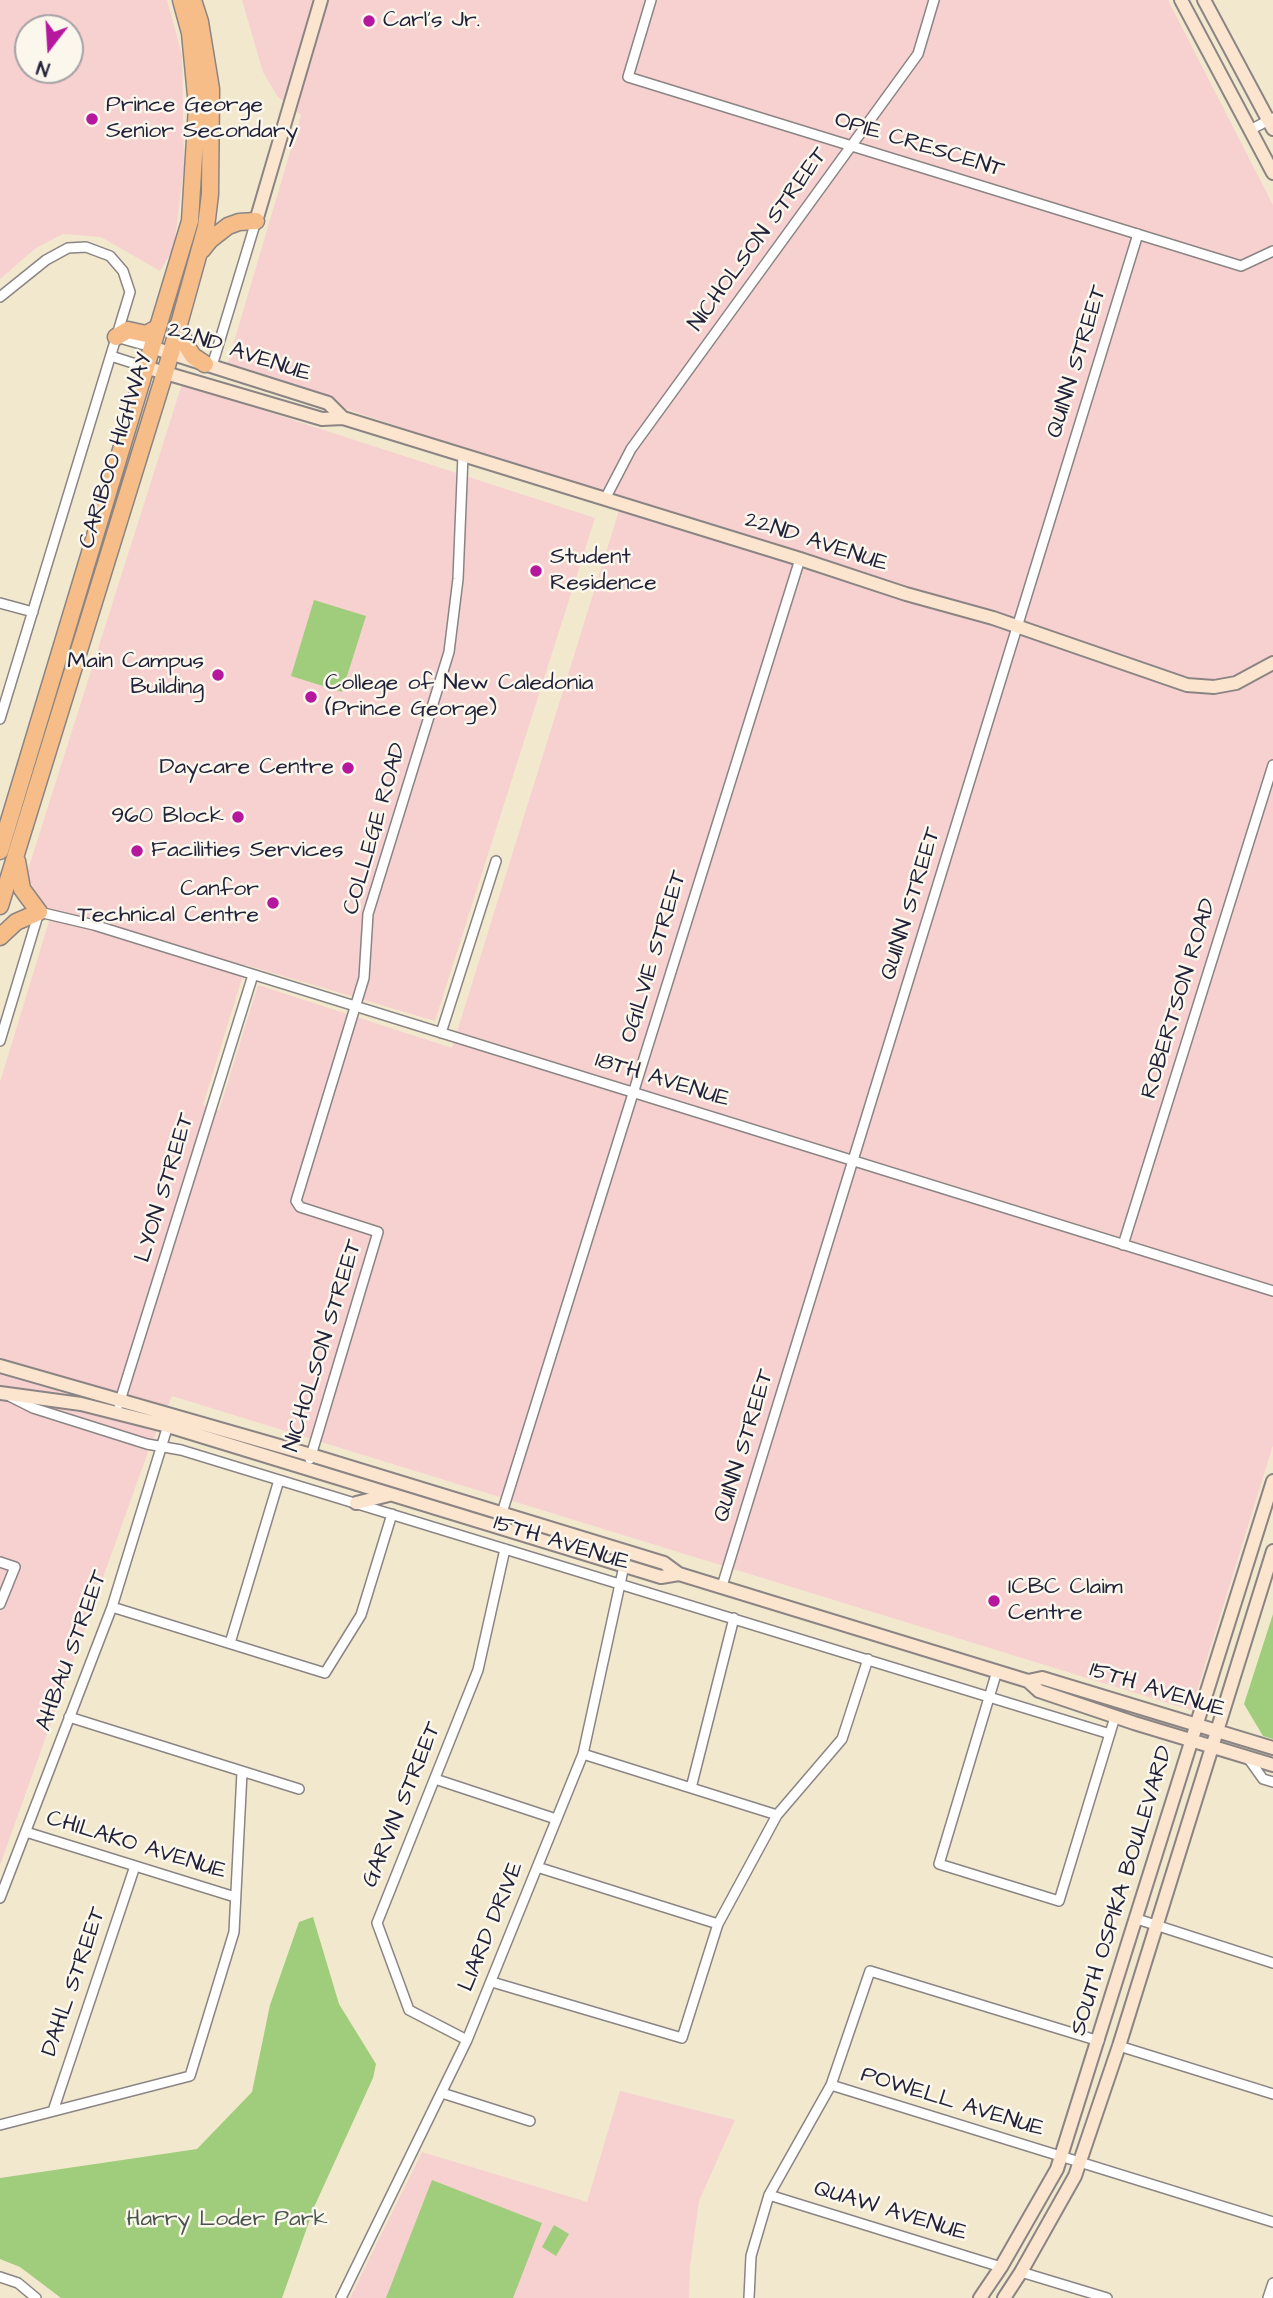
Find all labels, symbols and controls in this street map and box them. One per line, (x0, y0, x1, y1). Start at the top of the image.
place label: Carl's Jr. (383, 7, 480, 35)
marker: Carl's Jr. (361, 13, 377, 29)
north arrow (14, 14, 84, 84)
text: N (34, 53, 53, 82)
place label: Prince George Senior Secondary (106, 92, 298, 146)
street label: OPIE CRESCENT (831, 107, 1007, 185)
marker: Prince George Senior Secondary (84, 111, 100, 127)
street label: NICHOLSON STREET (683, 143, 835, 337)
street label: QUINN STREET (1042, 282, 1114, 442)
street label: 22ND AVENUE (164, 317, 314, 389)
street label: CARIBOO HIGHWAY (74, 350, 160, 552)
street label: 22ND AVENUE (741, 507, 891, 579)
place label: Student Residence (550, 544, 657, 598)
marker: Student Residence (528, 563, 544, 579)
place label: Main Campus Building (67, 648, 204, 702)
marker: Main Campus Building (210, 667, 226, 683)
place label: College of New Caledonia (Prince George) (325, 670, 593, 724)
marker: College of New Caledonia (Prince George) (303, 689, 319, 705)
street label: COLLEGE ROAD (338, 740, 414, 918)
place label: Daycare Centre (160, 754, 334, 782)
marker: Daycare Centre (340, 760, 356, 776)
place label: 960 Block (111, 803, 224, 831)
marker: 960 Block (230, 809, 246, 825)
street label: QUINN STREET (876, 824, 948, 984)
place label: Facilities Services (151, 837, 344, 865)
marker: Facilities Services (129, 843, 145, 859)
street label: OGILVIE STREET (616, 868, 694, 1046)
place label: Canfor Technical Centre (78, 876, 259, 930)
marker: Canfor Technical Centre (265, 895, 281, 911)
street label: ROBERTSON ROAD (1136, 896, 1224, 1102)
street label: 18TH AVENUE (591, 1047, 733, 1115)
street label: LYON STREET (130, 1110, 202, 1266)
street label: NICHOLSON STREET (279, 1237, 369, 1455)
street label: QUINN STREET (709, 1366, 781, 1526)
street label: 15TH AVENUE (490, 1510, 632, 1578)
street label: AHBAU STREET (31, 1567, 115, 1735)
place label: ICBC Claim Centre (1008, 1574, 1123, 1628)
marker: ICBC Claim Centre (986, 1593, 1002, 1609)
street label: 15TH AVENUE (1086, 1657, 1228, 1725)
street label: GARVIN STREET (357, 1718, 449, 1892)
street label: SOUTH OSPIKA BOULEVARD (1066, 1743, 1180, 2039)
street label: CHILAKO AVENUE (43, 1806, 229, 1886)
street label: LIARD DRIVE (453, 1858, 531, 1996)
street label: DAHL STREET (37, 1904, 113, 2060)
street label: POWELL AVENUE (857, 2062, 1047, 2144)
street label: QUAW AVENUE (810, 2176, 970, 2248)
park label: Harry Loder Park (126, 2206, 328, 2234)

